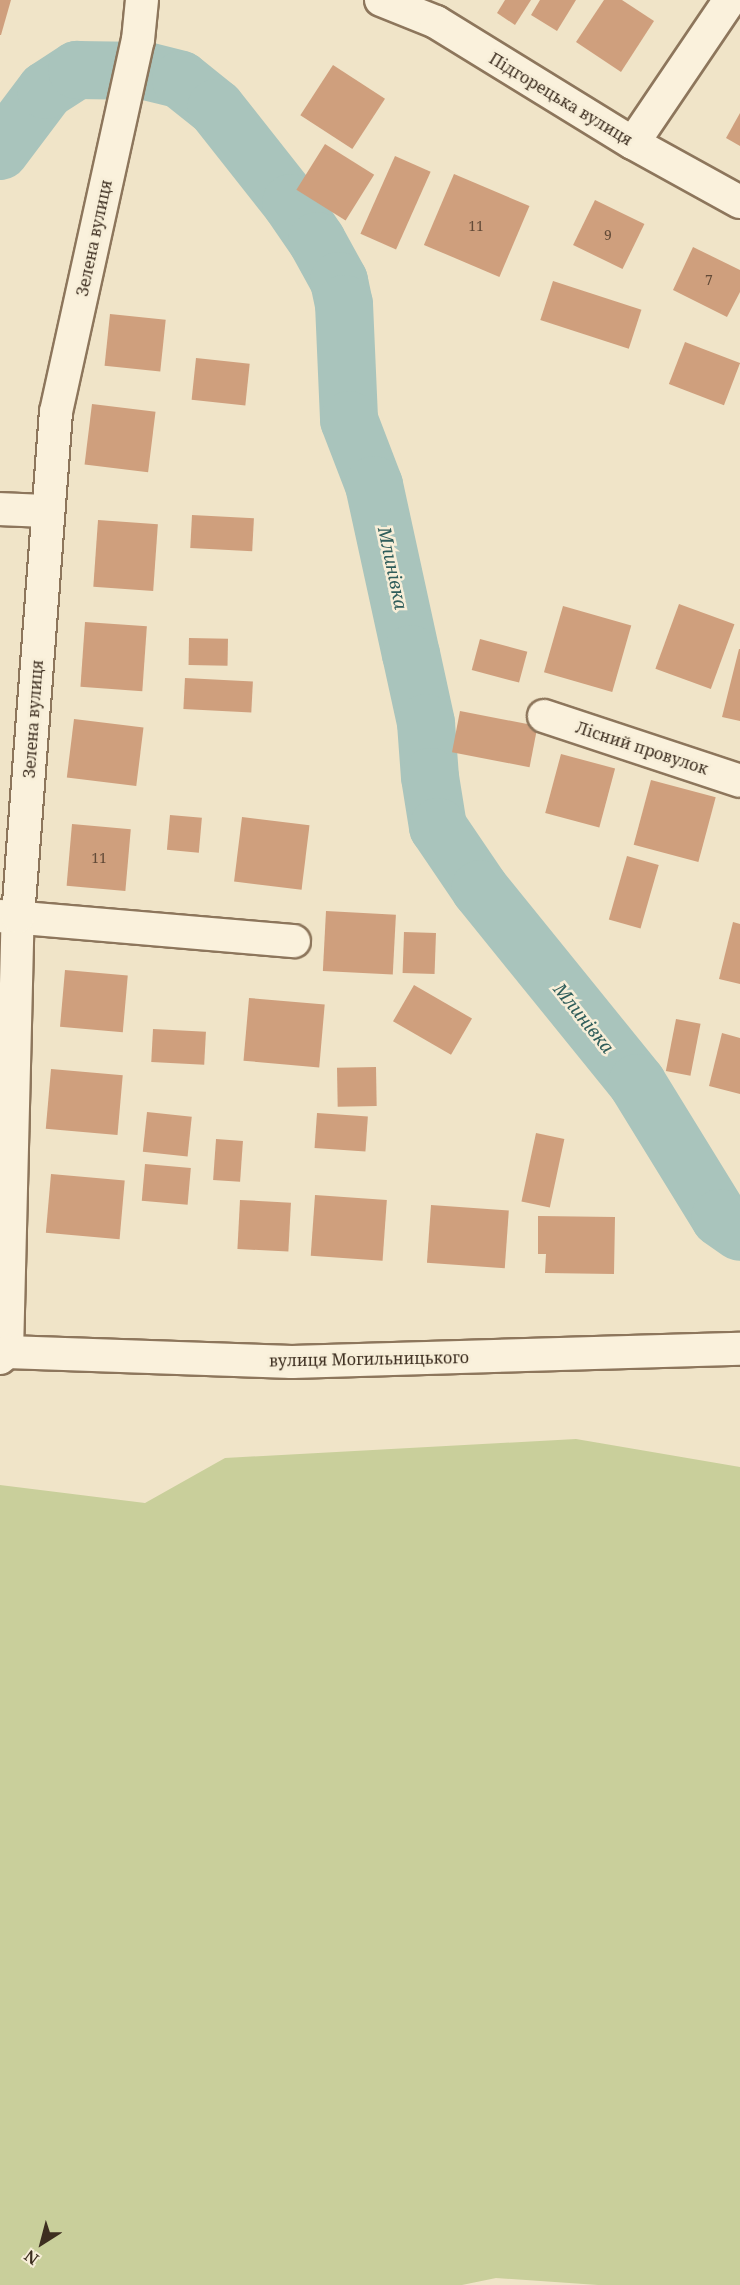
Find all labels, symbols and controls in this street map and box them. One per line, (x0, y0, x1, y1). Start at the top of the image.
street label: Підгорецька вулиця (486, 49, 636, 149)
street label: Зелена вулиця (72, 178, 116, 298)
house number: 11 (468, 218, 484, 234)
house number: 9 (604, 227, 612, 243)
house number: 7 (705, 272, 713, 288)
water label: Млинівка (374, 525, 412, 611)
street label: Зелена вулиця (19, 659, 47, 779)
street label: Лісний провулок (573, 718, 711, 778)
house number: 11 (91, 850, 107, 866)
water label: Млинівка (549, 979, 619, 1057)
street label: вулиця Могильницького (269, 1348, 469, 1370)
north arrow (12, 2213, 72, 2273)
text: N (20, 2245, 43, 2270)

